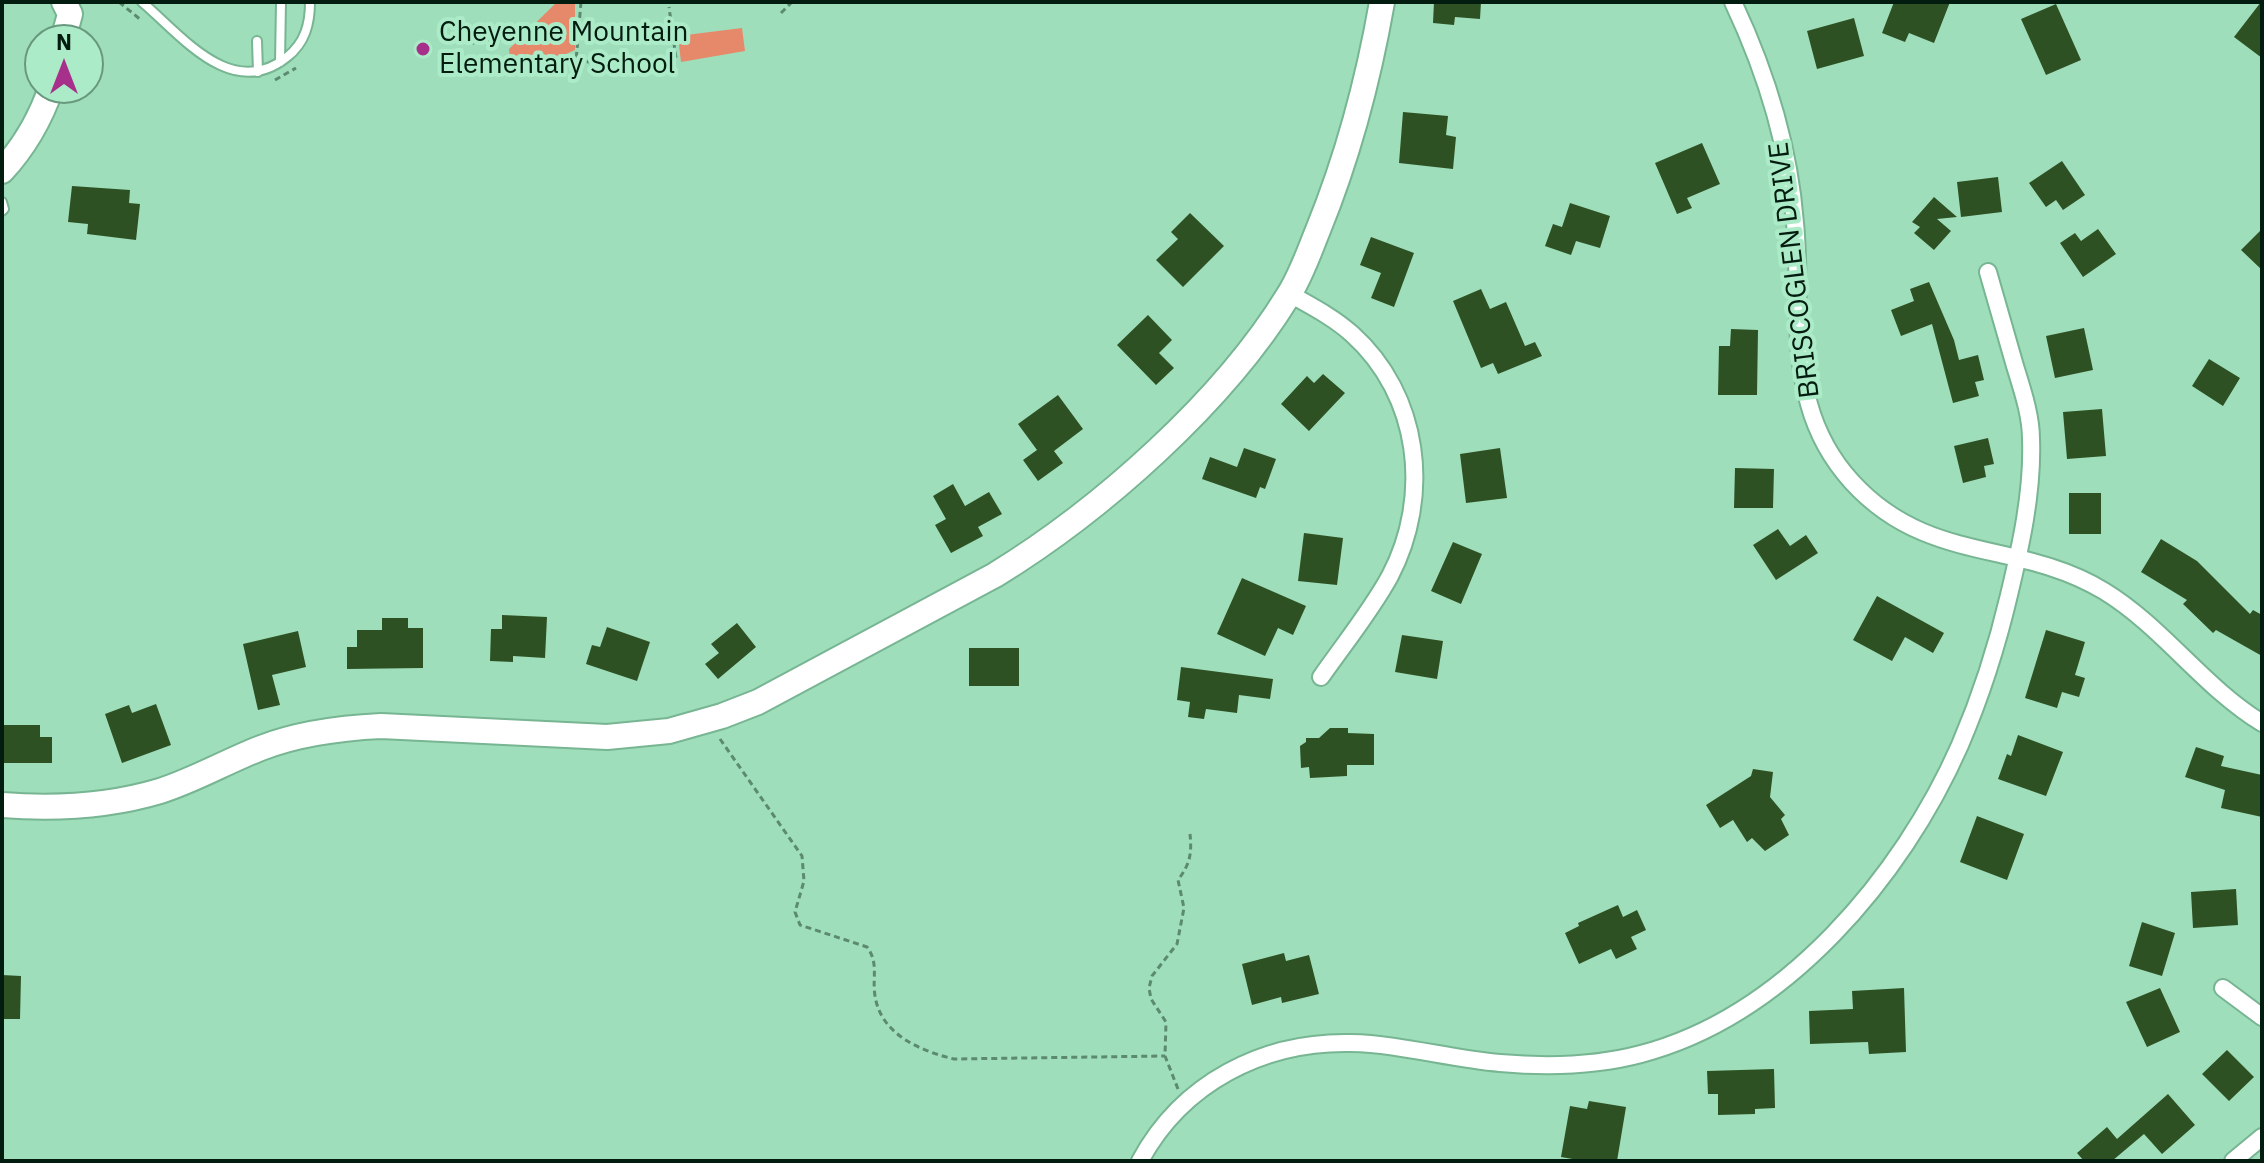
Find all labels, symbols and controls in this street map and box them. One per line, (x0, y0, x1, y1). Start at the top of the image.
place label: Cheyenne Mountain Elementary School (439, 16, 688, 82)
north arrow (24, 24, 104, 104)
text: N (56, 27, 72, 56)
marker: Cheyenne Mountain Elementary School (414, 40, 432, 58)
street label: BRISCOGLEN DRIVE (1763, 140, 1827, 400)

